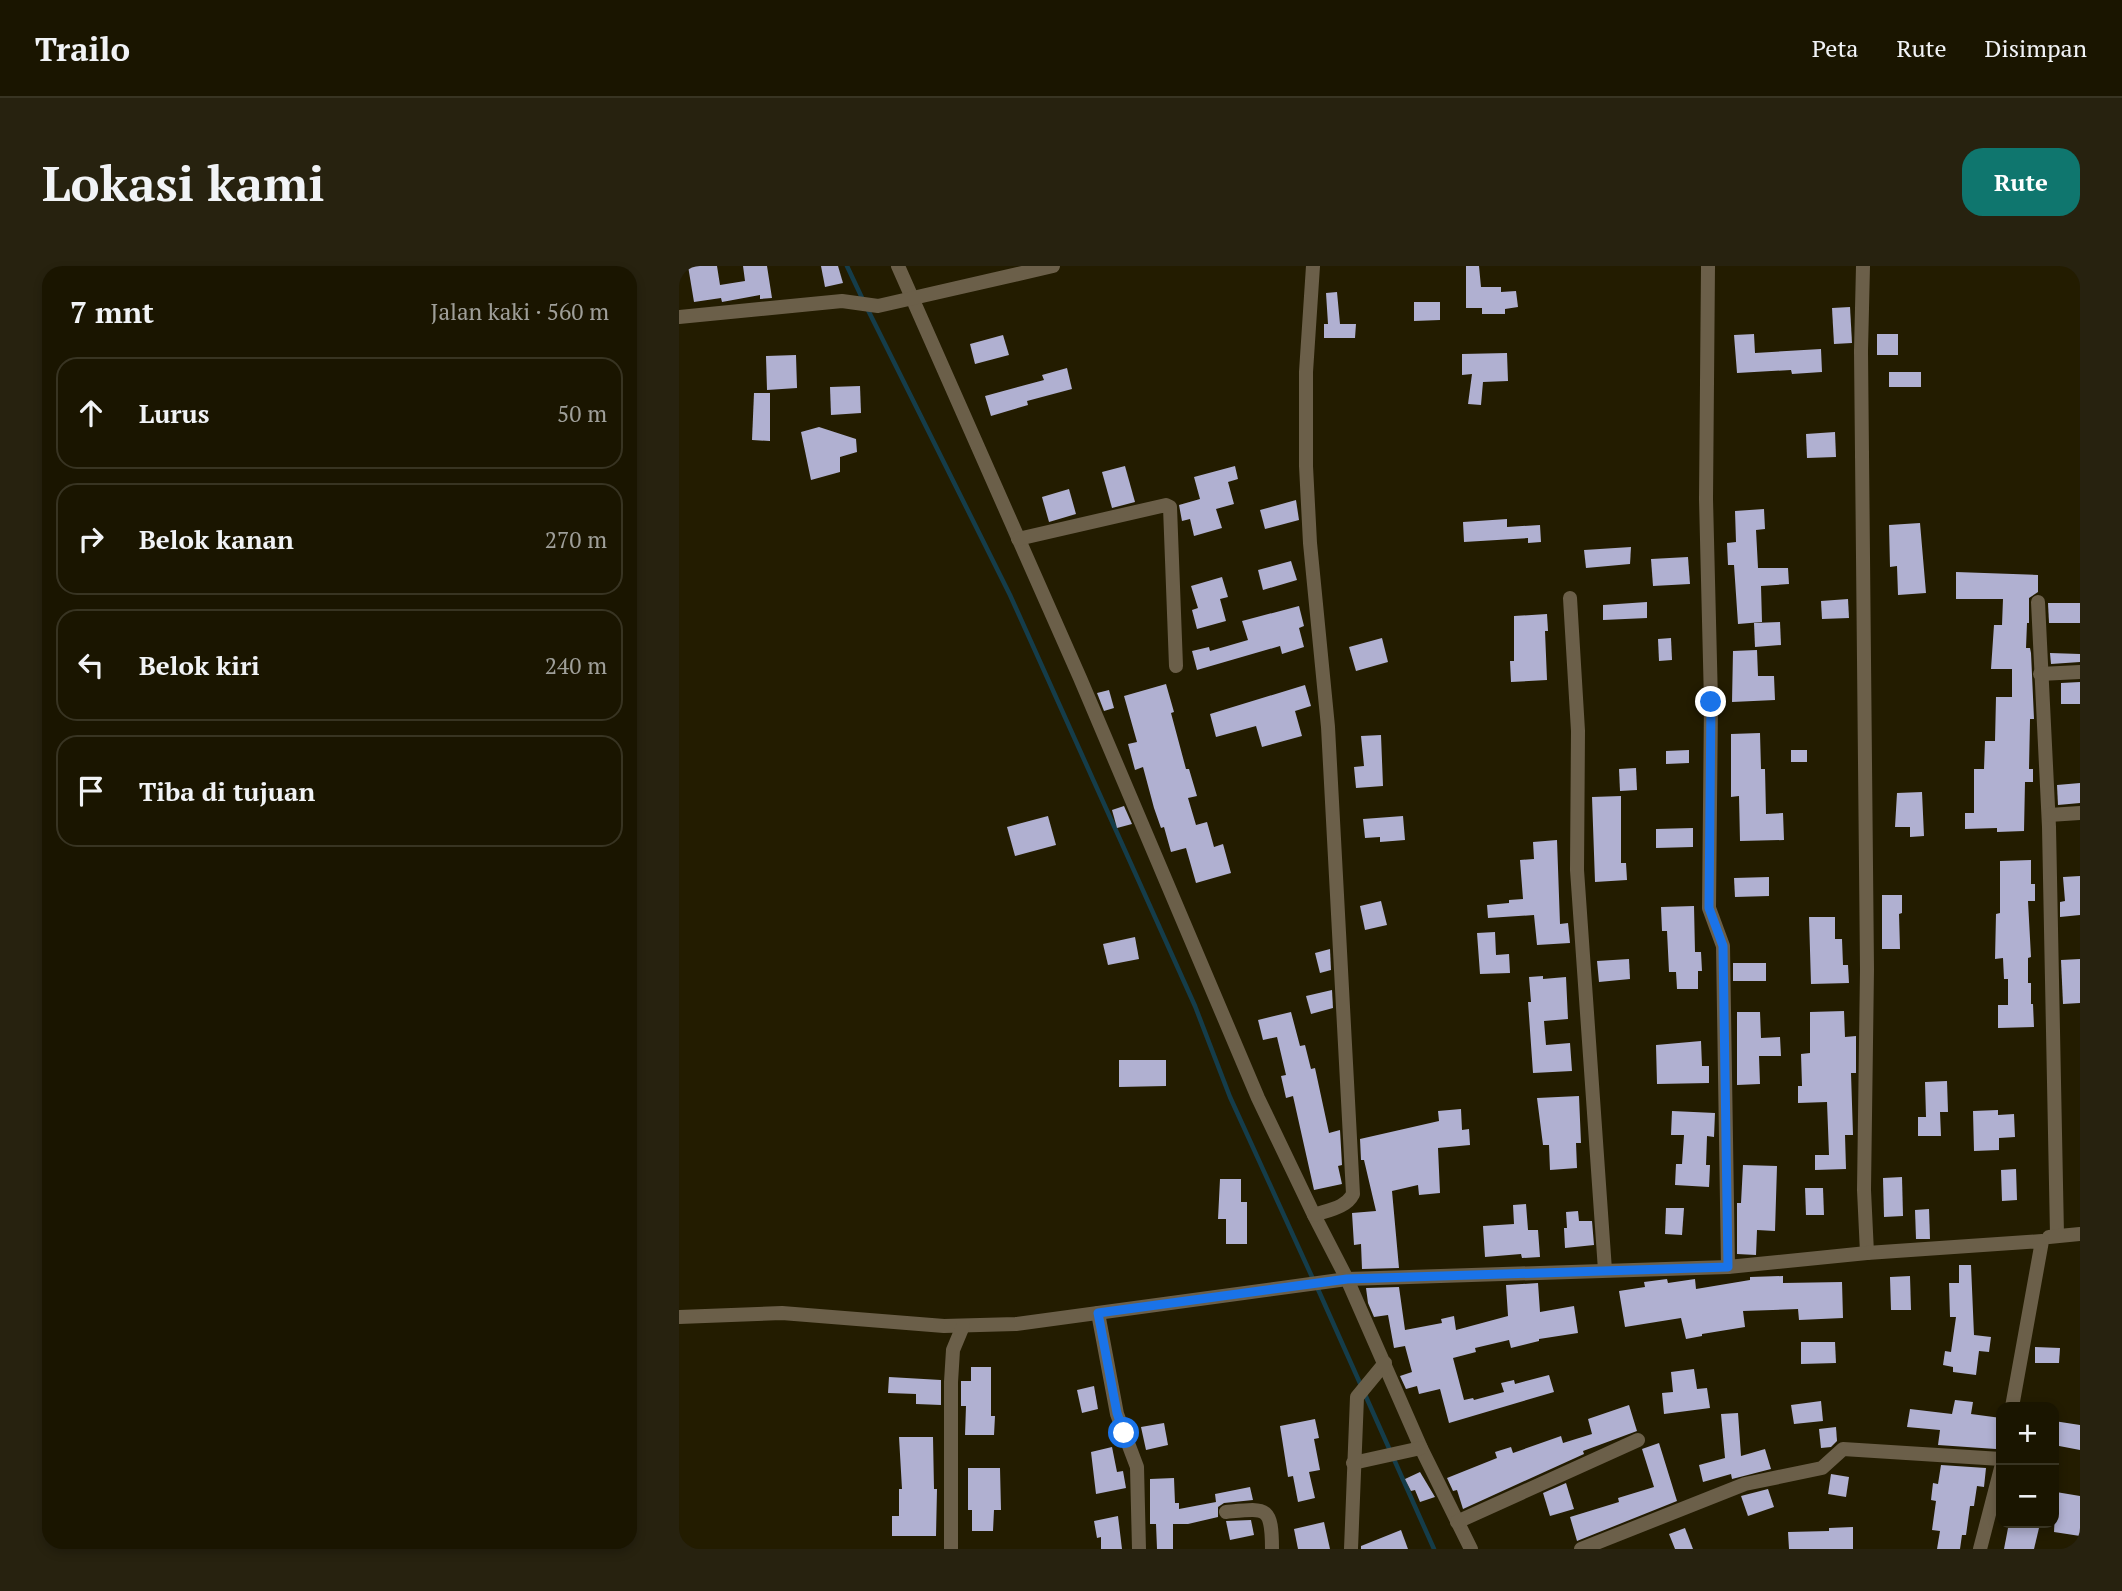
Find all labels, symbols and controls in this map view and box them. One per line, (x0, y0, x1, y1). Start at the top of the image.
text: Trailo (35, 27, 130, 70)
text: Peta (1812, 32, 1858, 64)
text: Rute (1896, 32, 1946, 64)
text: Disimpan (1984, 32, 2087, 64)
button: Rute (1962, 148, 2080, 216)
text: Lokasi kami (42, 150, 325, 215)
text: 7 mnt (70, 292, 154, 332)
text: Jalan kaki · 560 m (431, 296, 609, 327)
icon: ahead (72, 394, 110, 432)
text: Lurus (139, 396, 209, 430)
text: 50 m (557, 398, 607, 429)
icon: right (72, 520, 110, 558)
text: Belok kanan (139, 522, 294, 556)
text: 270 m (545, 524, 607, 555)
icon: left (72, 646, 110, 684)
text: Belok kiri (139, 648, 260, 682)
text: 240 m (545, 650, 607, 681)
route end (1695, 686, 1726, 717)
icon: arrive (72, 772, 110, 810)
text: Tiba di tujuan (139, 774, 315, 808)
map controls (1996, 1402, 2059, 1528)
button: + (1996, 1402, 2059, 1465)
route start (1108, 1417, 1139, 1448)
button: − (1996, 1465, 2059, 1528)

